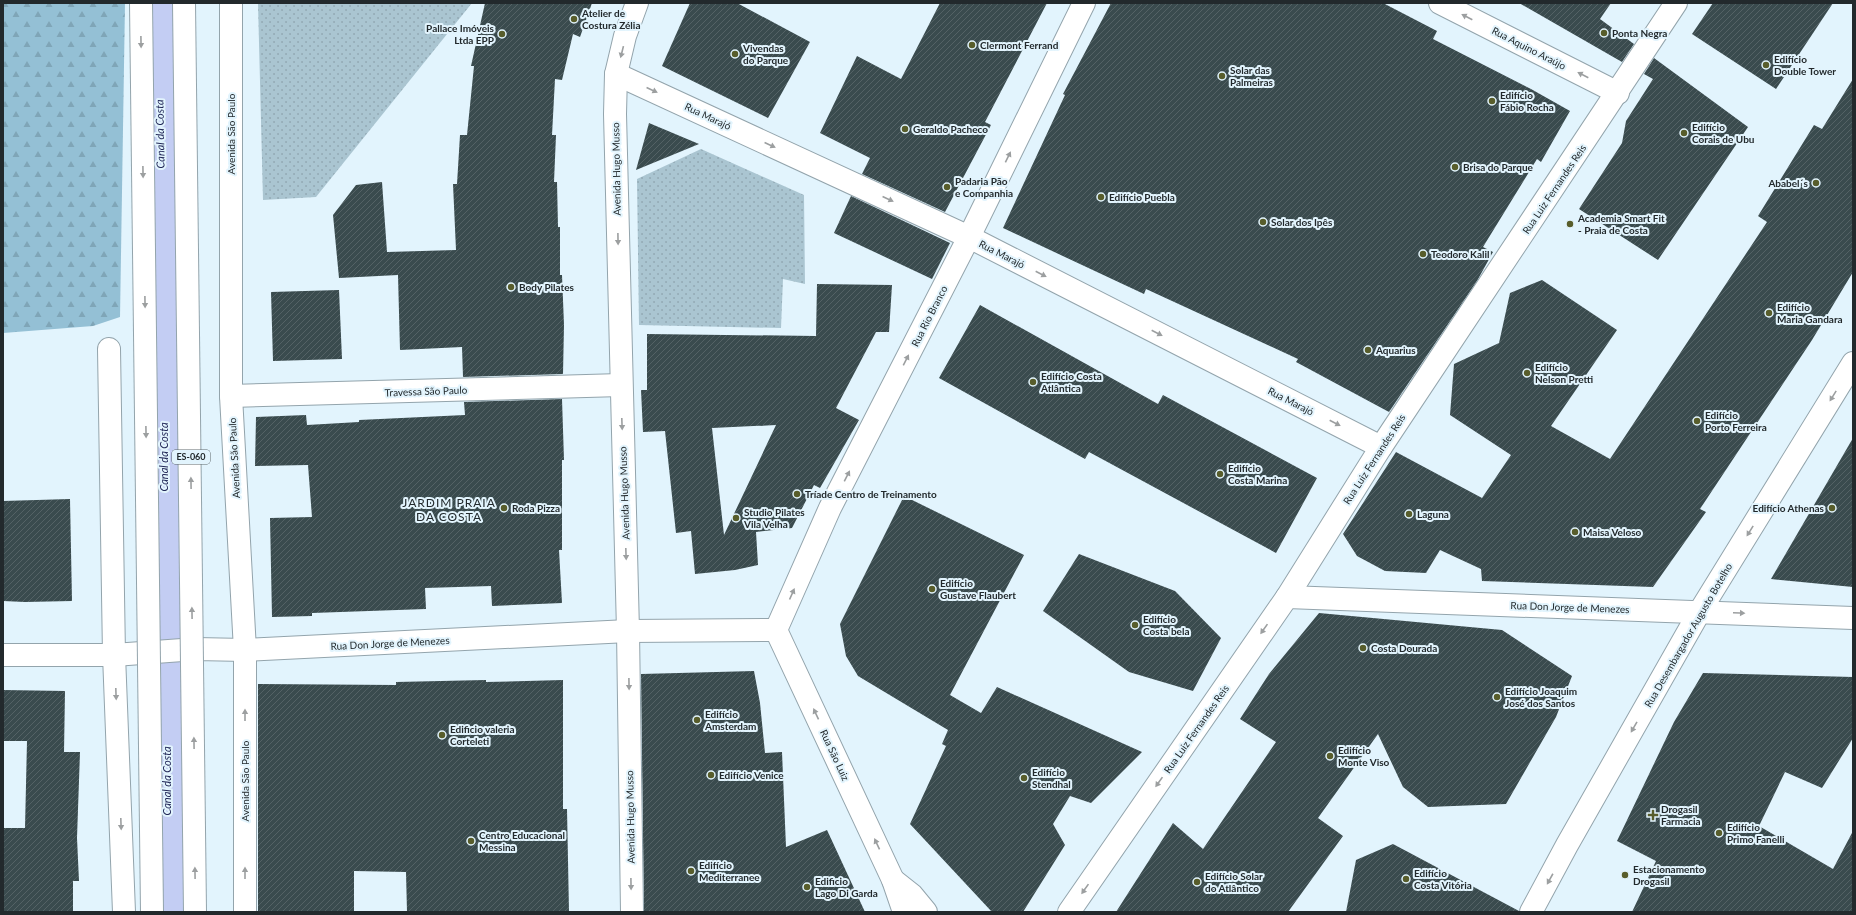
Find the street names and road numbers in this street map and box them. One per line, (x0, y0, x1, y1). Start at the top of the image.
street label: Rua Aquino Araújo (1490, 24, 1568, 72)
street label: Avenida São Paulo (225, 93, 237, 174)
street label: Rua Marajó (683, 100, 733, 132)
street label: Avenida Hugo Musso (609, 122, 623, 216)
street label: Rua Luiz Fernandes Reis (1520, 142, 1588, 236)
street label: Rua Marajó (977, 237, 1027, 271)
street label: Rua Rio Branco (908, 283, 950, 348)
street label: Travessa São Paulo (384, 384, 468, 398)
street label: Rua Marajó (1266, 384, 1316, 418)
street label: Rua Luiz Fernandes Reis (1340, 412, 1408, 506)
street label: Avenida São Paulo (226, 417, 242, 499)
street label: Avenida Hugo Musso (616, 446, 632, 540)
road number: ES-060 (172, 450, 210, 464)
street label: Rua Desembargador Augusto Botelho (1642, 560, 1734, 709)
street label: Rua Don Jorge de Menezes (1510, 599, 1630, 615)
street label: Rua Don Jorge de Menezes (330, 634, 450, 652)
street label: Rua Luiz Fernandes Reis (1161, 683, 1231, 775)
street label: Rua São Luiz (818, 728, 852, 783)
street label: Avenida São Paulo (239, 740, 251, 821)
street label: Avenida Hugo Musso (623, 770, 637, 864)

